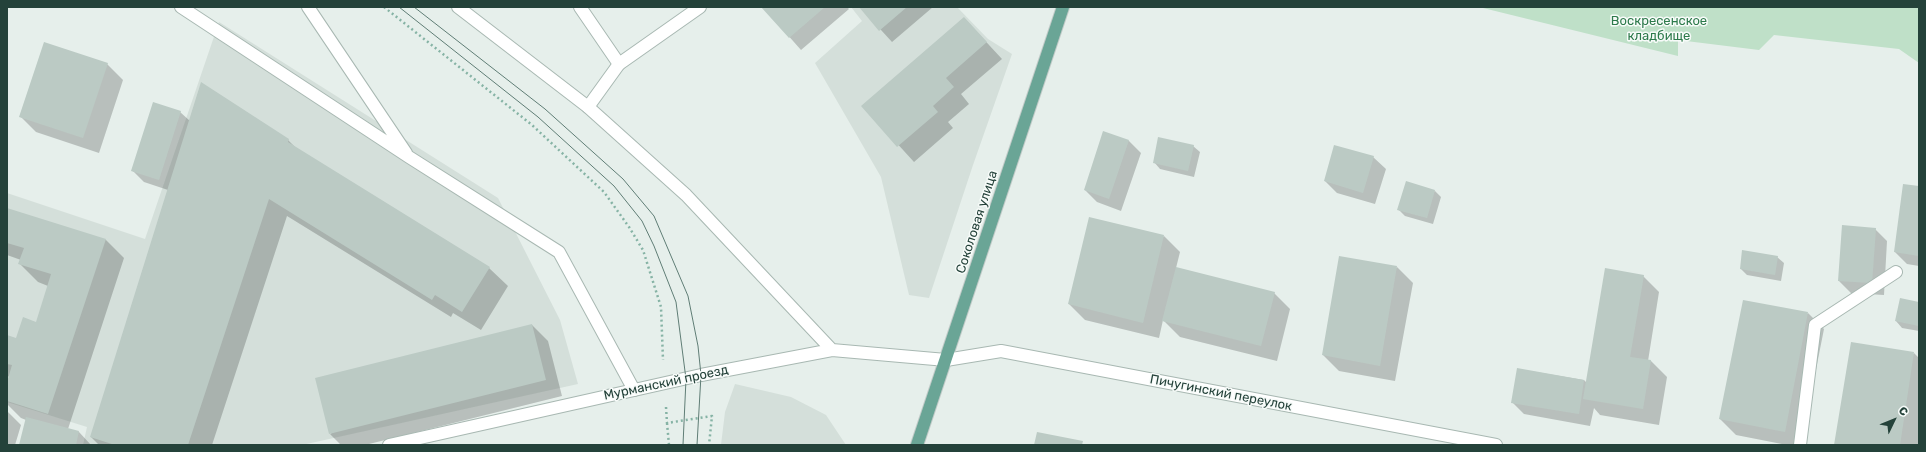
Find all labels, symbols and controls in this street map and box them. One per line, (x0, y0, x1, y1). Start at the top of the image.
park label: Воскресенское кладбище (1611, 13, 1707, 44)
street label: Соколовая улица (953, 169, 1001, 275)
street label: Мурманский проезд (602, 362, 730, 404)
street label: Пичугинский переулок (1149, 372, 1293, 414)
north arrow (1874, 400, 1914, 440)
text: С (1896, 404, 1911, 419)

